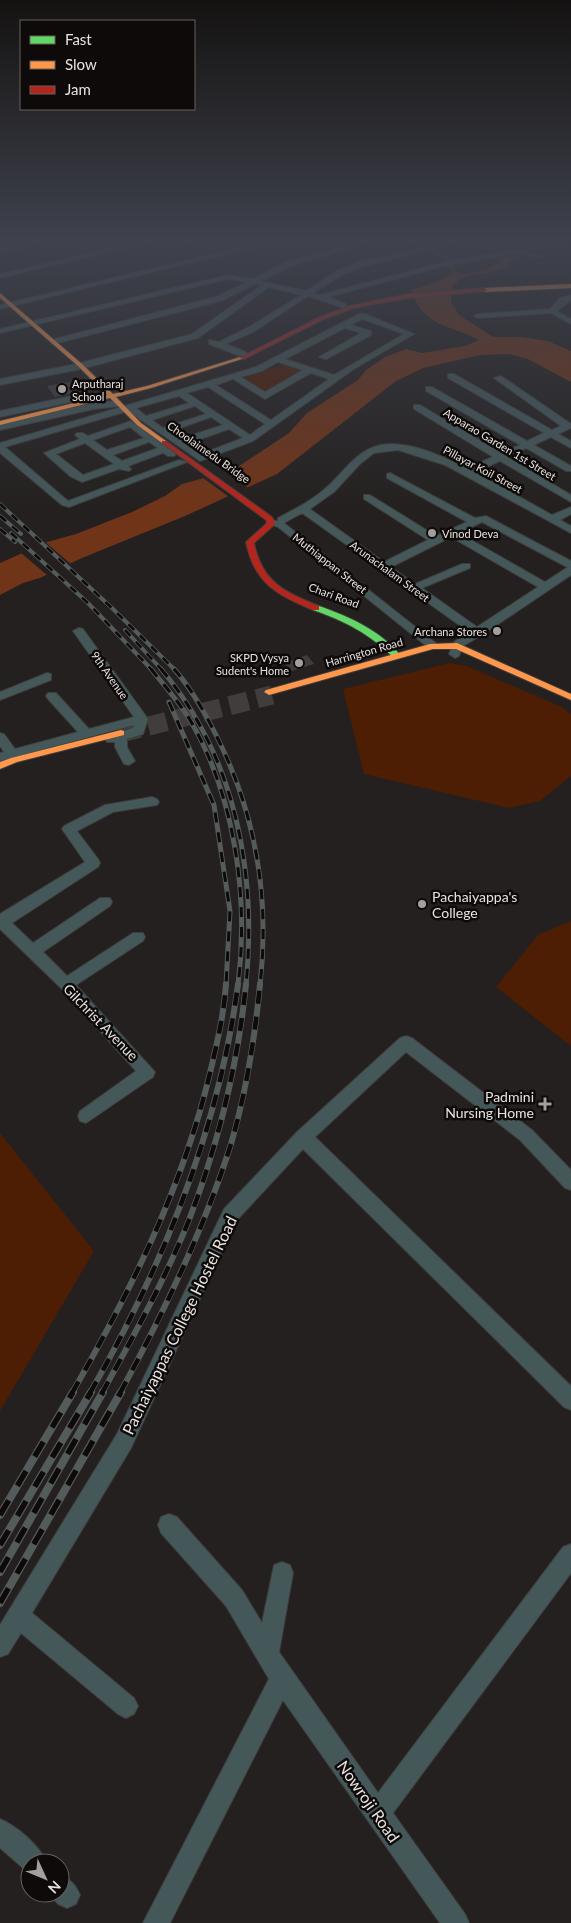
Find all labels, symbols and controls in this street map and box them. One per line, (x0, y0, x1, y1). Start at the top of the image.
legend (20, 20, 195, 110)
text: Fast (65, 30, 92, 48)
text: Slow (65, 55, 97, 73)
text: Jam (65, 80, 91, 98)
place label: Arputharaj School (72, 377, 124, 403)
marker: Arputharaj School (56, 383, 68, 395)
street label: Apparao Garden 1st Street (441, 405, 559, 483)
street label: Choolaimedu Bridge (165, 419, 253, 485)
street label: Pillayar Koil Street (441, 443, 525, 495)
marker: Vinod Deva (426, 527, 438, 539)
place label: Vinod Deva (442, 527, 498, 540)
street label: Muthiappan Street (290, 530, 370, 596)
street label: Arunachalam Street (348, 538, 432, 604)
street label: Chari Road (307, 580, 361, 610)
place label: Archana Stores (414, 625, 487, 638)
marker: Archana Stores (491, 625, 503, 637)
street label: Harrington Road (324, 635, 404, 669)
street label: 9th Avenue (89, 649, 131, 702)
place label: SKPD Vysya Sudent's Home (216, 651, 289, 677)
marker: SKPD Vysya Sudent's Home (293, 657, 305, 669)
place label: Pachaiyappa's College (432, 888, 517, 921)
marker: Pachaiyappa's College (416, 898, 428, 910)
street label: Gilchrist Avenue (60, 980, 142, 1064)
place label: Padmini Nursing Home (445, 1088, 534, 1121)
marker: Padmini Nursing Home (538, 1097, 552, 1111)
street label: Pachaiyappas College Hostel Road (118, 1213, 240, 1437)
street label: Nowroji Road (334, 1757, 404, 1845)
north arrow (20, 1853, 70, 1903)
text: N (45, 1878, 65, 1897)

